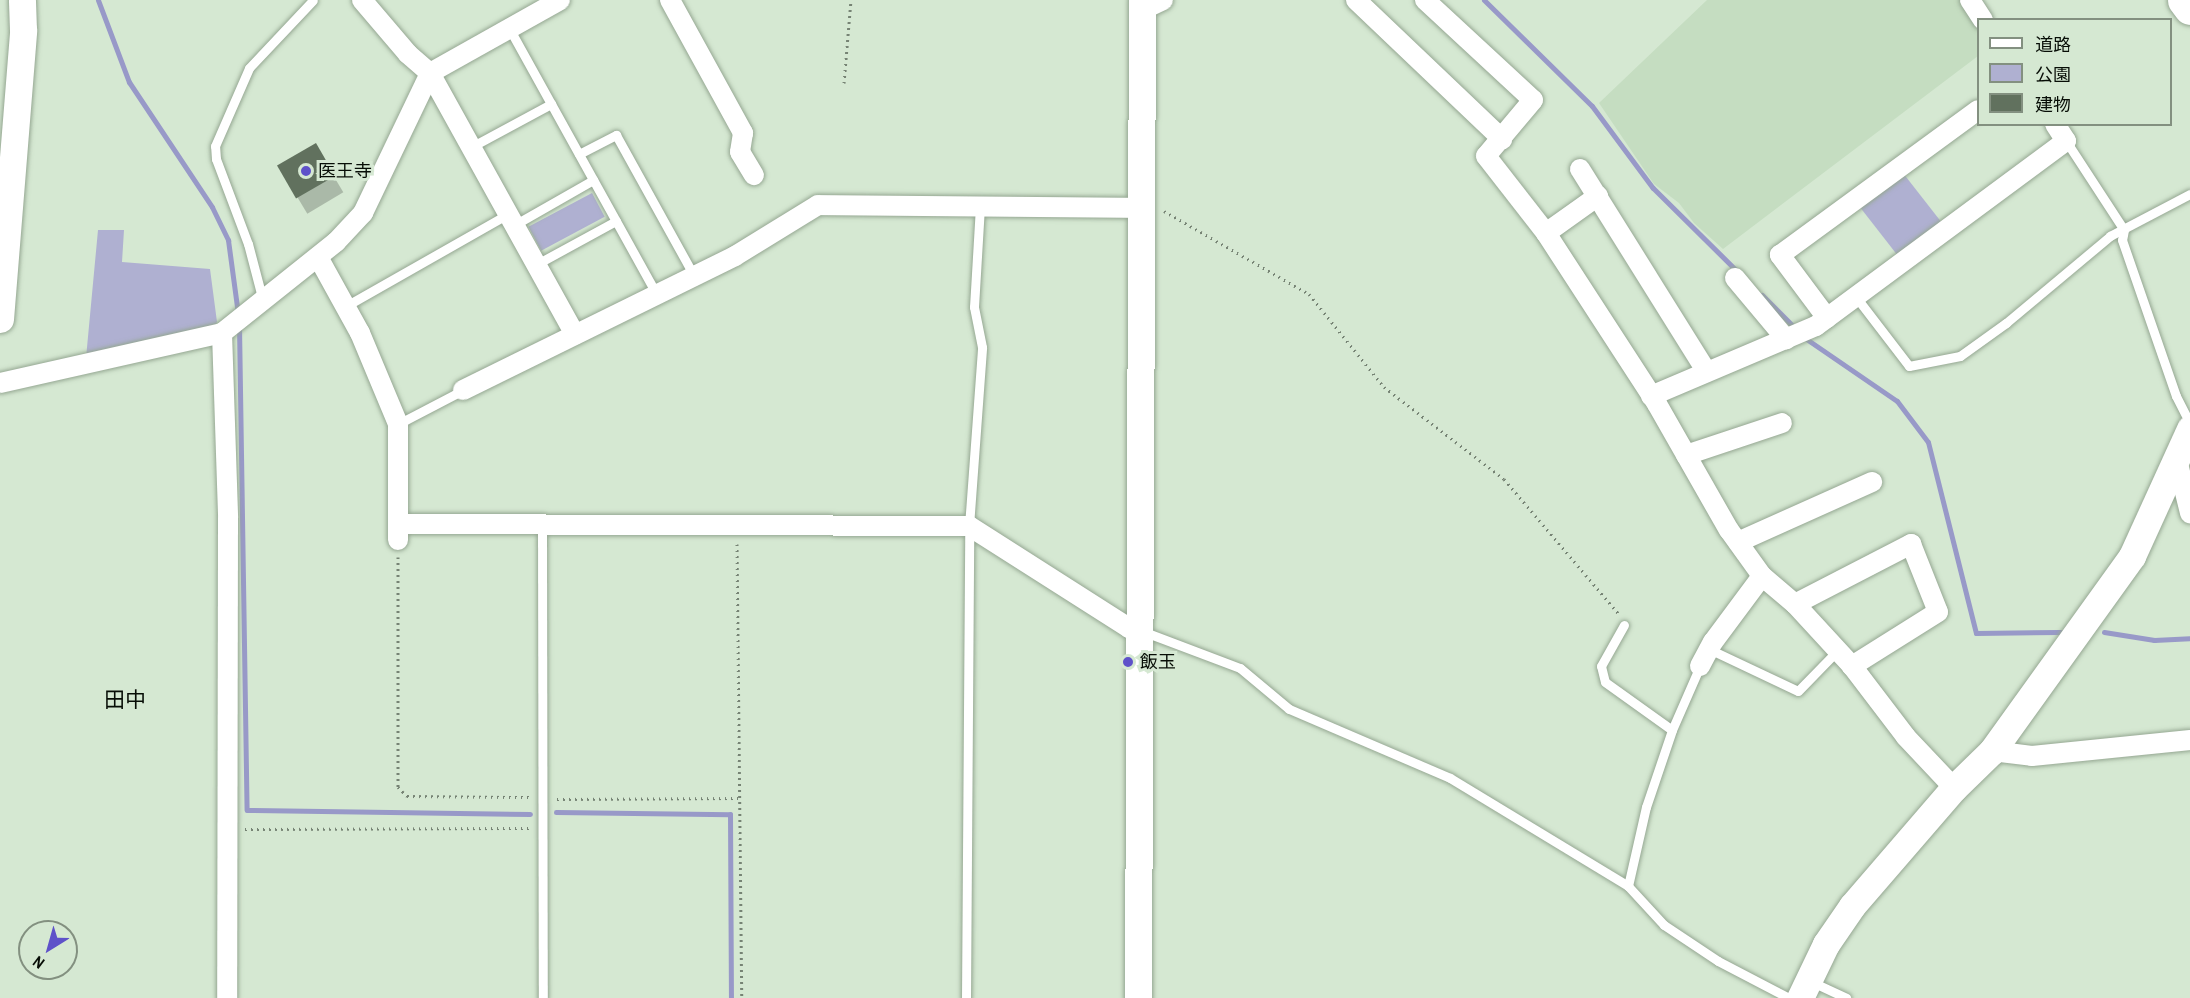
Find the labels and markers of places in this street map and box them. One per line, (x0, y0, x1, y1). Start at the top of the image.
place label: 医王寺 (318, 160, 372, 182)
marker: 医王寺 (299, 164, 313, 178)
place label: 飯玉 (1140, 651, 1176, 673)
marker: 飯玉 (1121, 655, 1135, 669)

